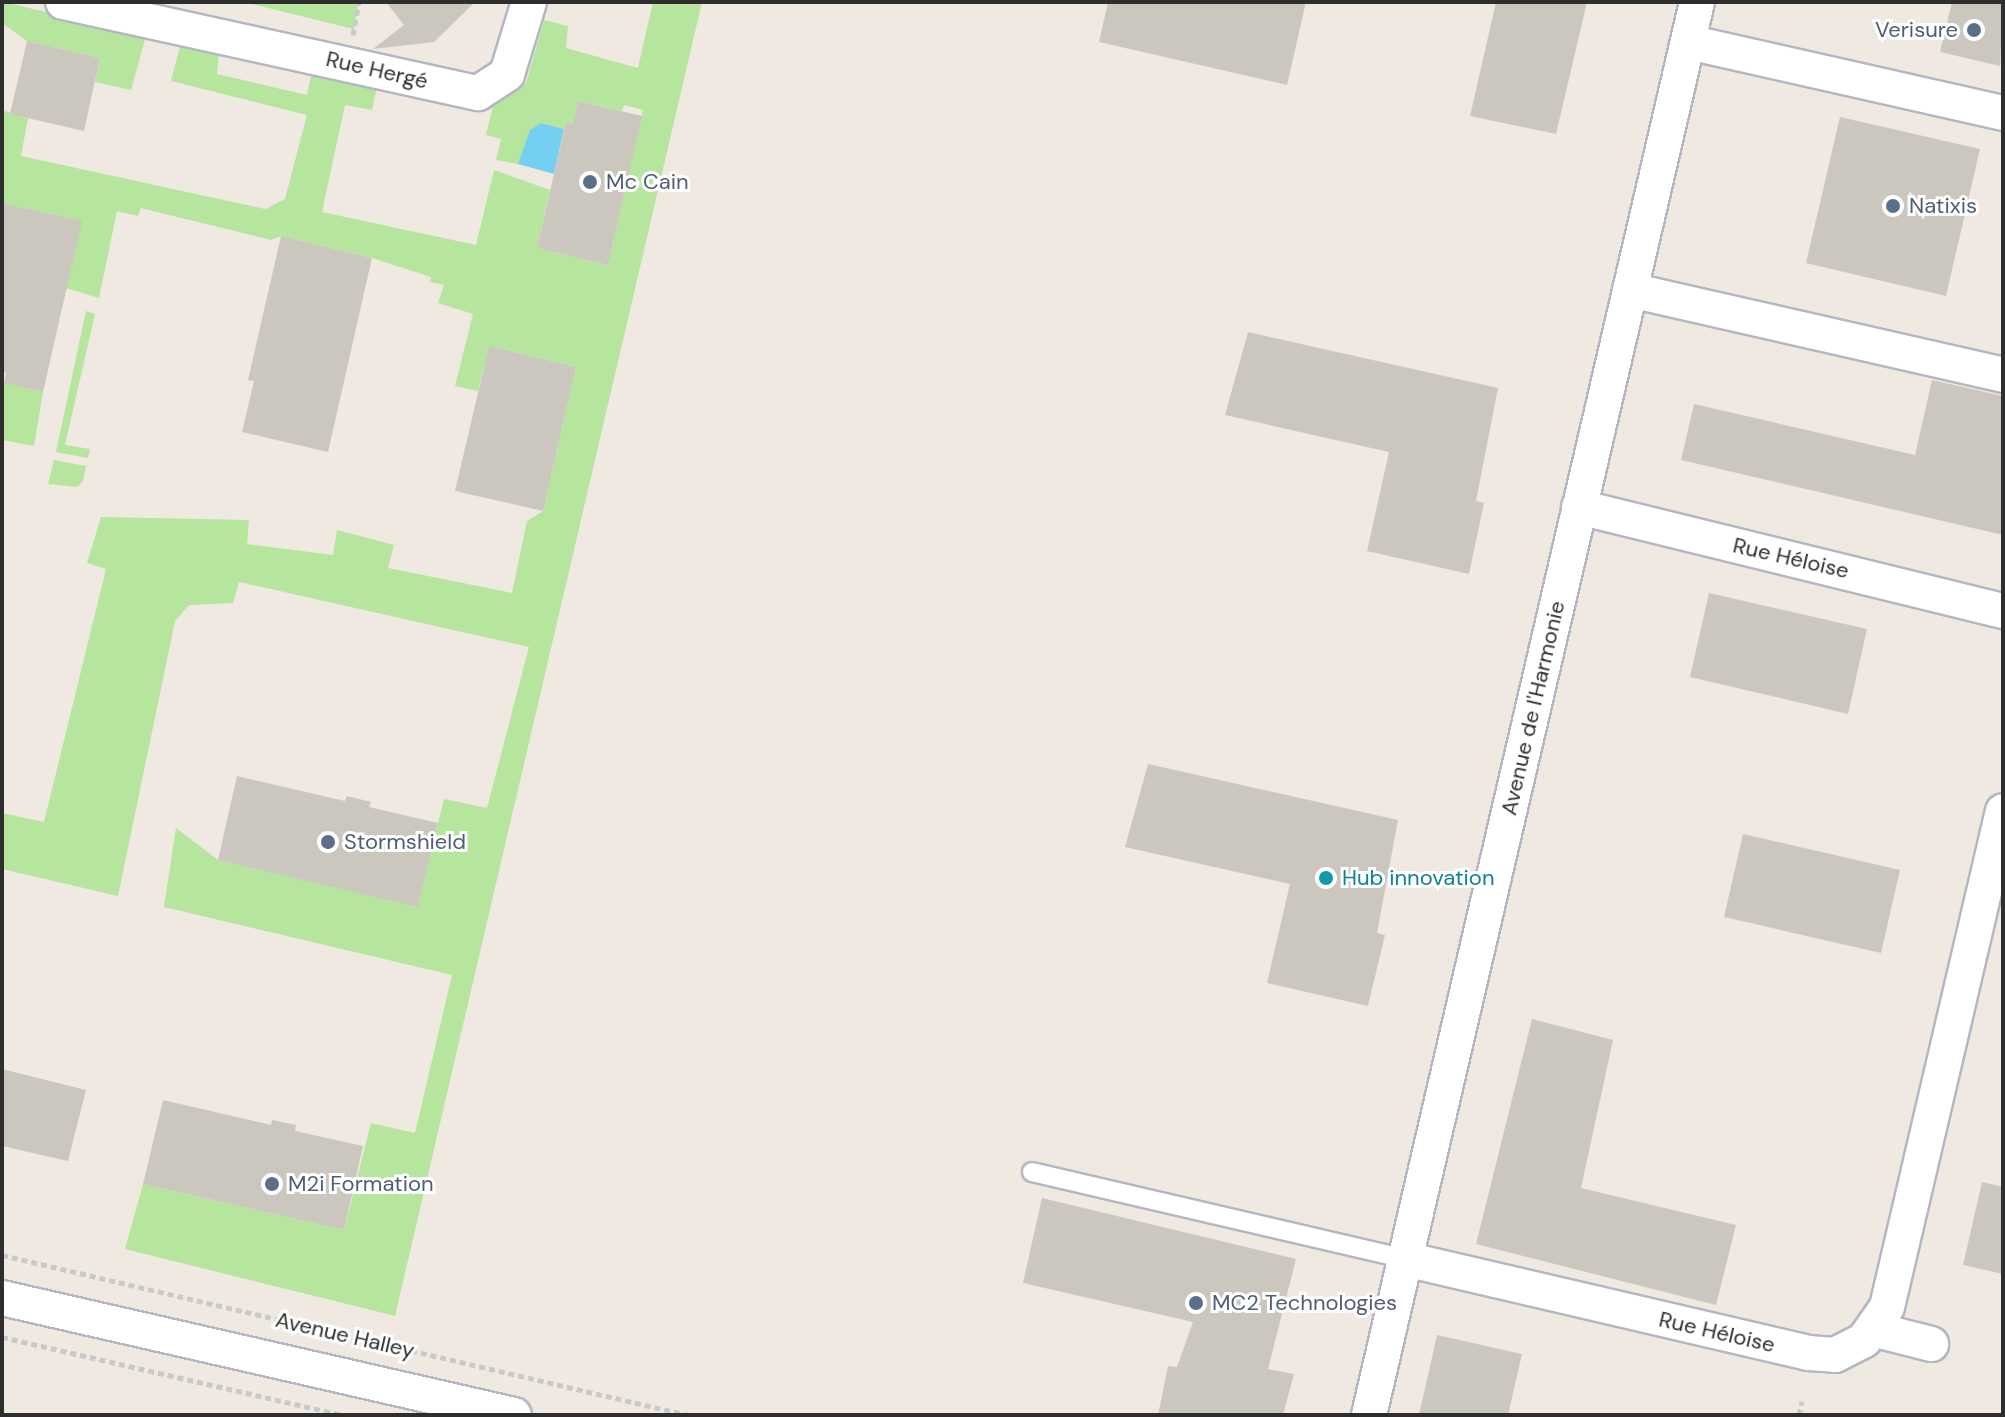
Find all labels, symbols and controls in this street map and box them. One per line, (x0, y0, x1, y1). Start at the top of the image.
place label: Verisure (1875, 17, 1958, 43)
marker: Verisure (1965, 21, 1983, 39)
street label: Rue Hergé (324, 45, 430, 95)
place label: Mc Cain (606, 169, 689, 195)
marker: Mc Cain (581, 173, 599, 191)
place label: Natixis (1909, 193, 1977, 219)
marker: Natixis (1884, 197, 1902, 215)
street label: Rue Héloise (1730, 532, 1852, 584)
street label: Avenue de l'Harmonie (1495, 598, 1571, 818)
place label: Stormshield (344, 829, 466, 855)
marker: Stormshield (319, 833, 337, 851)
place label: Hub innovation (1342, 865, 1495, 891)
marker: Hub innovation (1317, 869, 1335, 887)
place label: M2i Formation (288, 1171, 434, 1197)
marker: M2i Formation (263, 1175, 281, 1193)
place label: MC2 Technologies (1212, 1290, 1397, 1316)
marker: MC2 Technologies (1187, 1294, 1205, 1312)
street label: Avenue Halley (273, 1306, 417, 1364)
street label: Rue Héloise (1656, 1306, 1778, 1358)

